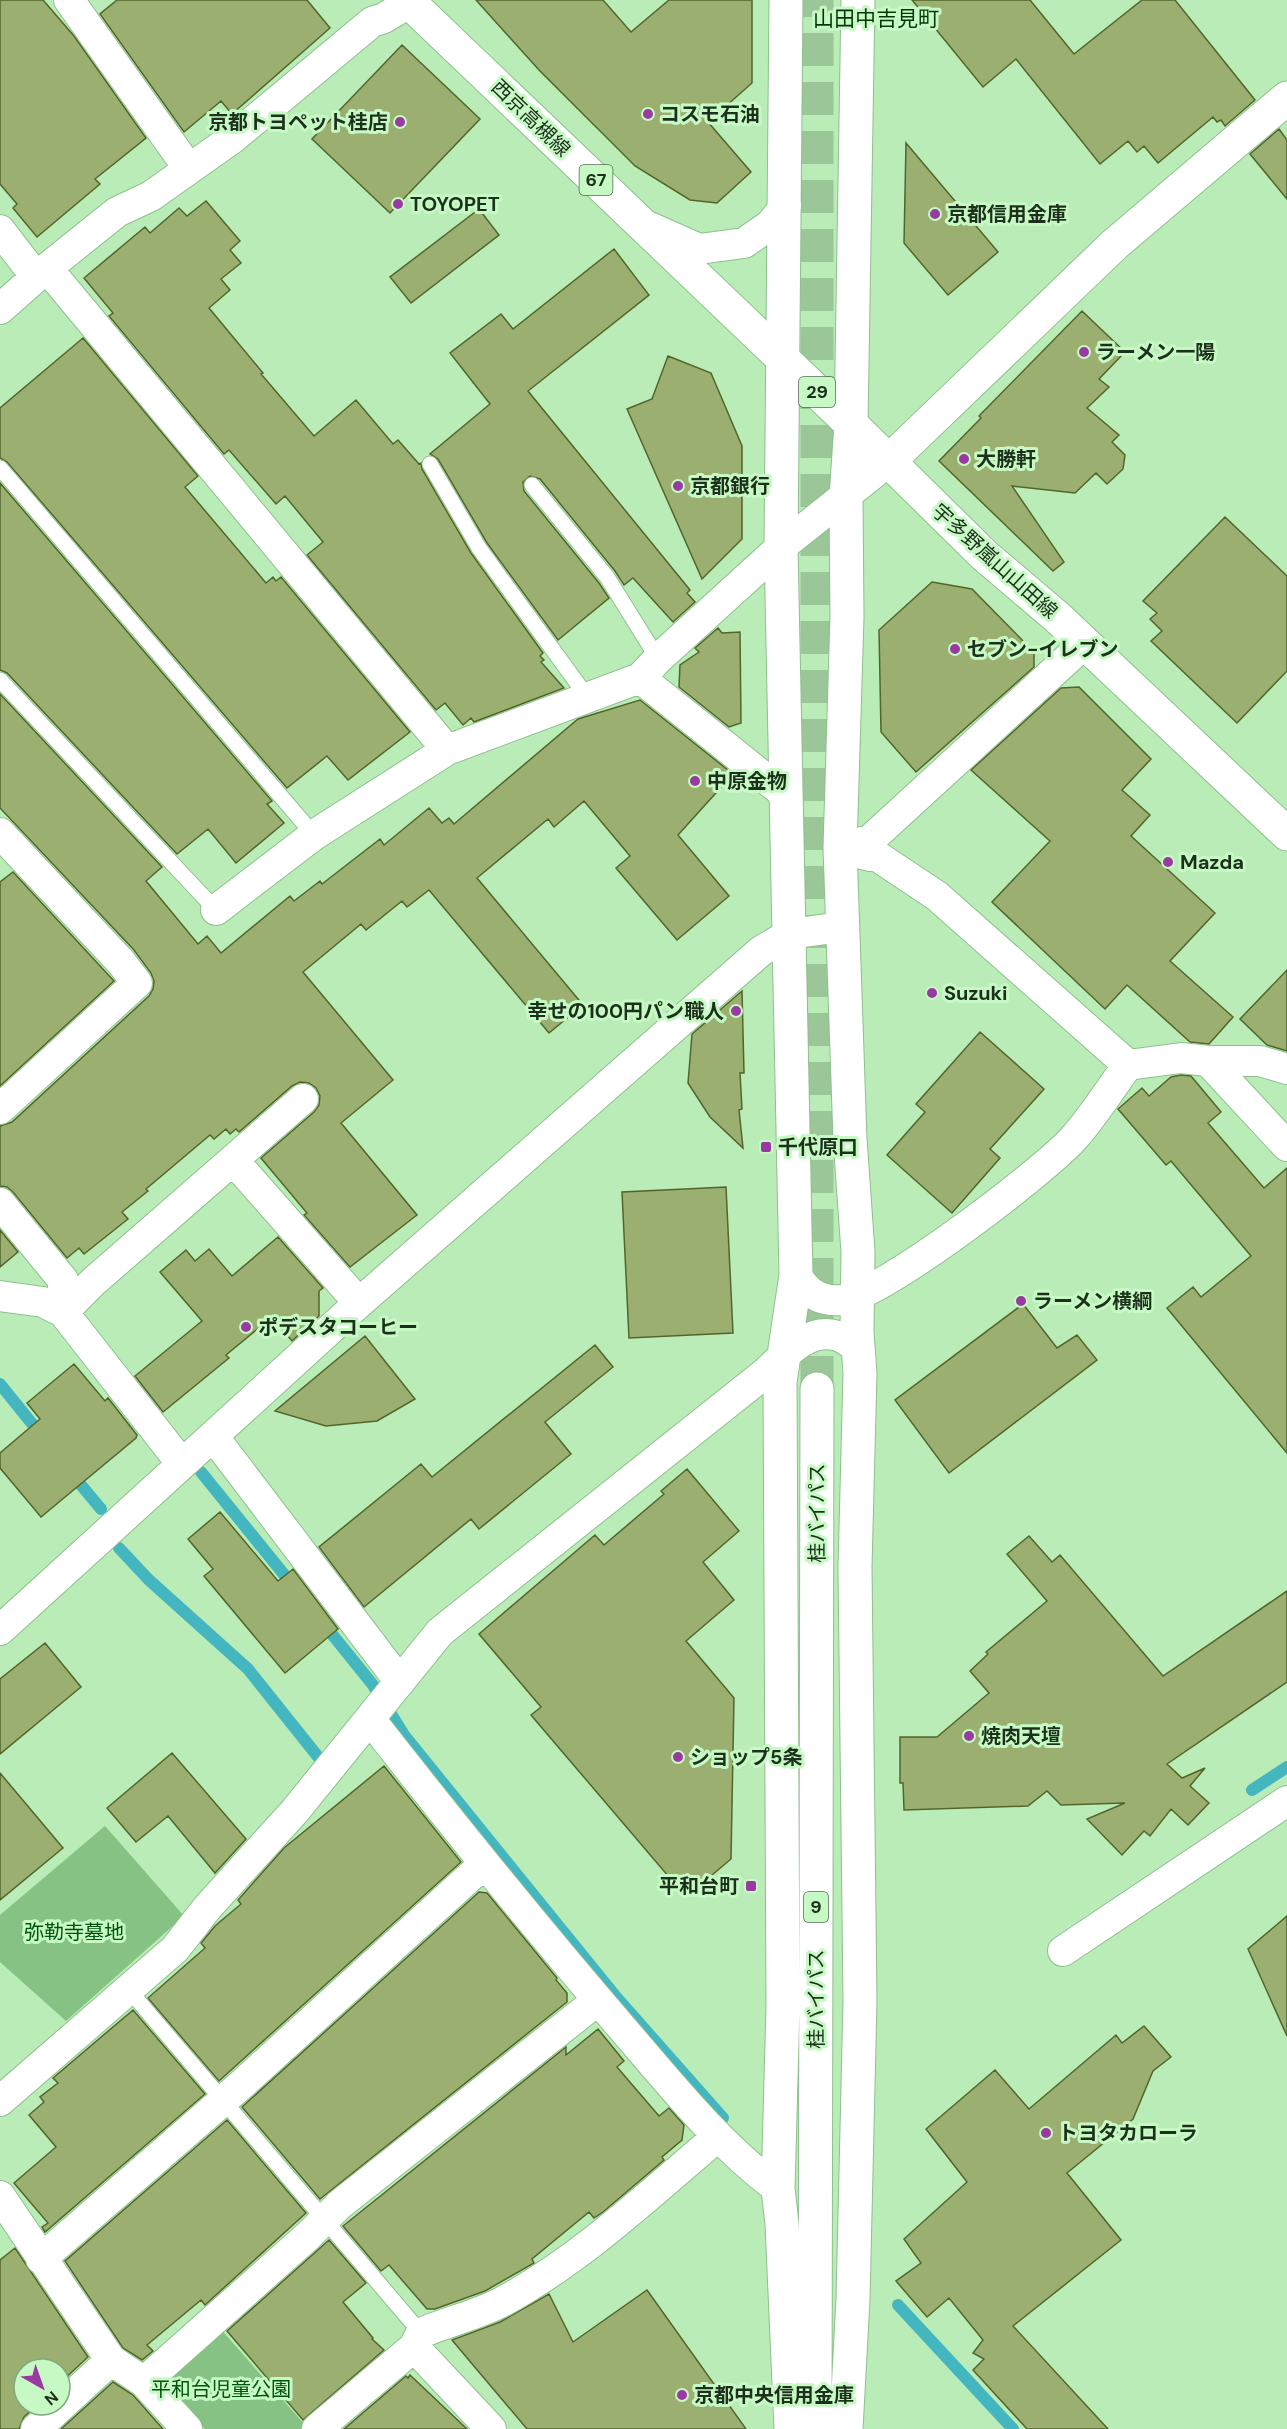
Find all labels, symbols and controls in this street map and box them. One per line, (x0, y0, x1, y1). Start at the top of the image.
district label: 山田中吉見町 (813, 5, 939, 33)
street label: 西京高槻線 (486, 74, 576, 162)
place label: コスモ石油 (660, 101, 760, 127)
marker: コスモ石油 (641, 107, 655, 121)
place label: 京都トヨペット桂店 (208, 109, 388, 135)
marker: 京都トヨペット桂店 (393, 115, 407, 129)
road number: 67 (580, 165, 612, 195)
place label: TOYOPET (410, 191, 500, 217)
marker: TOYOPET (391, 197, 405, 211)
place label: 京都信用金庫 (947, 201, 1067, 227)
marker: 京都信用金庫 (928, 207, 942, 221)
place label: ラーメン一陽 (1096, 339, 1215, 365)
marker: ラーメン一陽 (1077, 345, 1091, 359)
road number: 29 (799, 377, 835, 407)
place label: 大勝軒 (976, 446, 1036, 472)
marker: 大勝軒 (957, 452, 971, 466)
place label: 京都銀行 (690, 473, 770, 499)
marker: 京都銀行 (671, 479, 685, 493)
street label: 宇多野嵐山山田線 (927, 498, 1063, 624)
place label: セブン-イレブン (967, 636, 1119, 662)
marker: セブン-イレブン (948, 642, 962, 656)
place label: 中原金物 (707, 768, 787, 794)
marker: 中原金物 (688, 774, 702, 788)
place label: Mazda (1180, 849, 1244, 875)
marker: Mazda (1161, 855, 1175, 869)
place label: Suzuki (944, 980, 1008, 1006)
marker: Suzuki (925, 986, 939, 1000)
place label: 幸せの100円パン職人 (528, 998, 724, 1024)
marker: 幸せの100円パン職人 (729, 1004, 743, 1018)
place label: 千代原口 (778, 1134, 858, 1160)
marker: 千代原口 (759, 1140, 773, 1154)
place label: ラーメン横綱 (1033, 1288, 1152, 1314)
marker: ラーメン横綱 (1014, 1294, 1028, 1308)
place label: ポデスタコーヒー (258, 1314, 418, 1340)
marker: ポデスタコーヒー (239, 1320, 253, 1334)
street label: 桂バイパス (804, 1463, 830, 1563)
place label: 焼肉天壇 (981, 1723, 1061, 1749)
marker: 焼肉天壇 (962, 1729, 976, 1743)
place label: ショップ5条 (690, 1744, 802, 1770)
marker: ショップ5条 (671, 1750, 685, 1764)
place label: 平和台町 (659, 1873, 739, 1899)
marker: 平和台町 (744, 1879, 758, 1893)
road number: 9 (804, 1892, 828, 1922)
park label: 弥勒寺墓地 (24, 1919, 124, 1945)
street label: 桂バイパス (803, 1949, 829, 2049)
place label: トヨタカローラ (1058, 2120, 1198, 2146)
marker: トヨタカローラ (1039, 2126, 1053, 2140)
north arrow (12, 2357, 72, 2417)
park label: 平和台児童公園 (151, 2376, 291, 2402)
place label: 京都中央信用金庫 (694, 2382, 854, 2408)
text: N (40, 2386, 63, 2410)
marker: 京都中央信用金庫 (675, 2388, 689, 2402)

